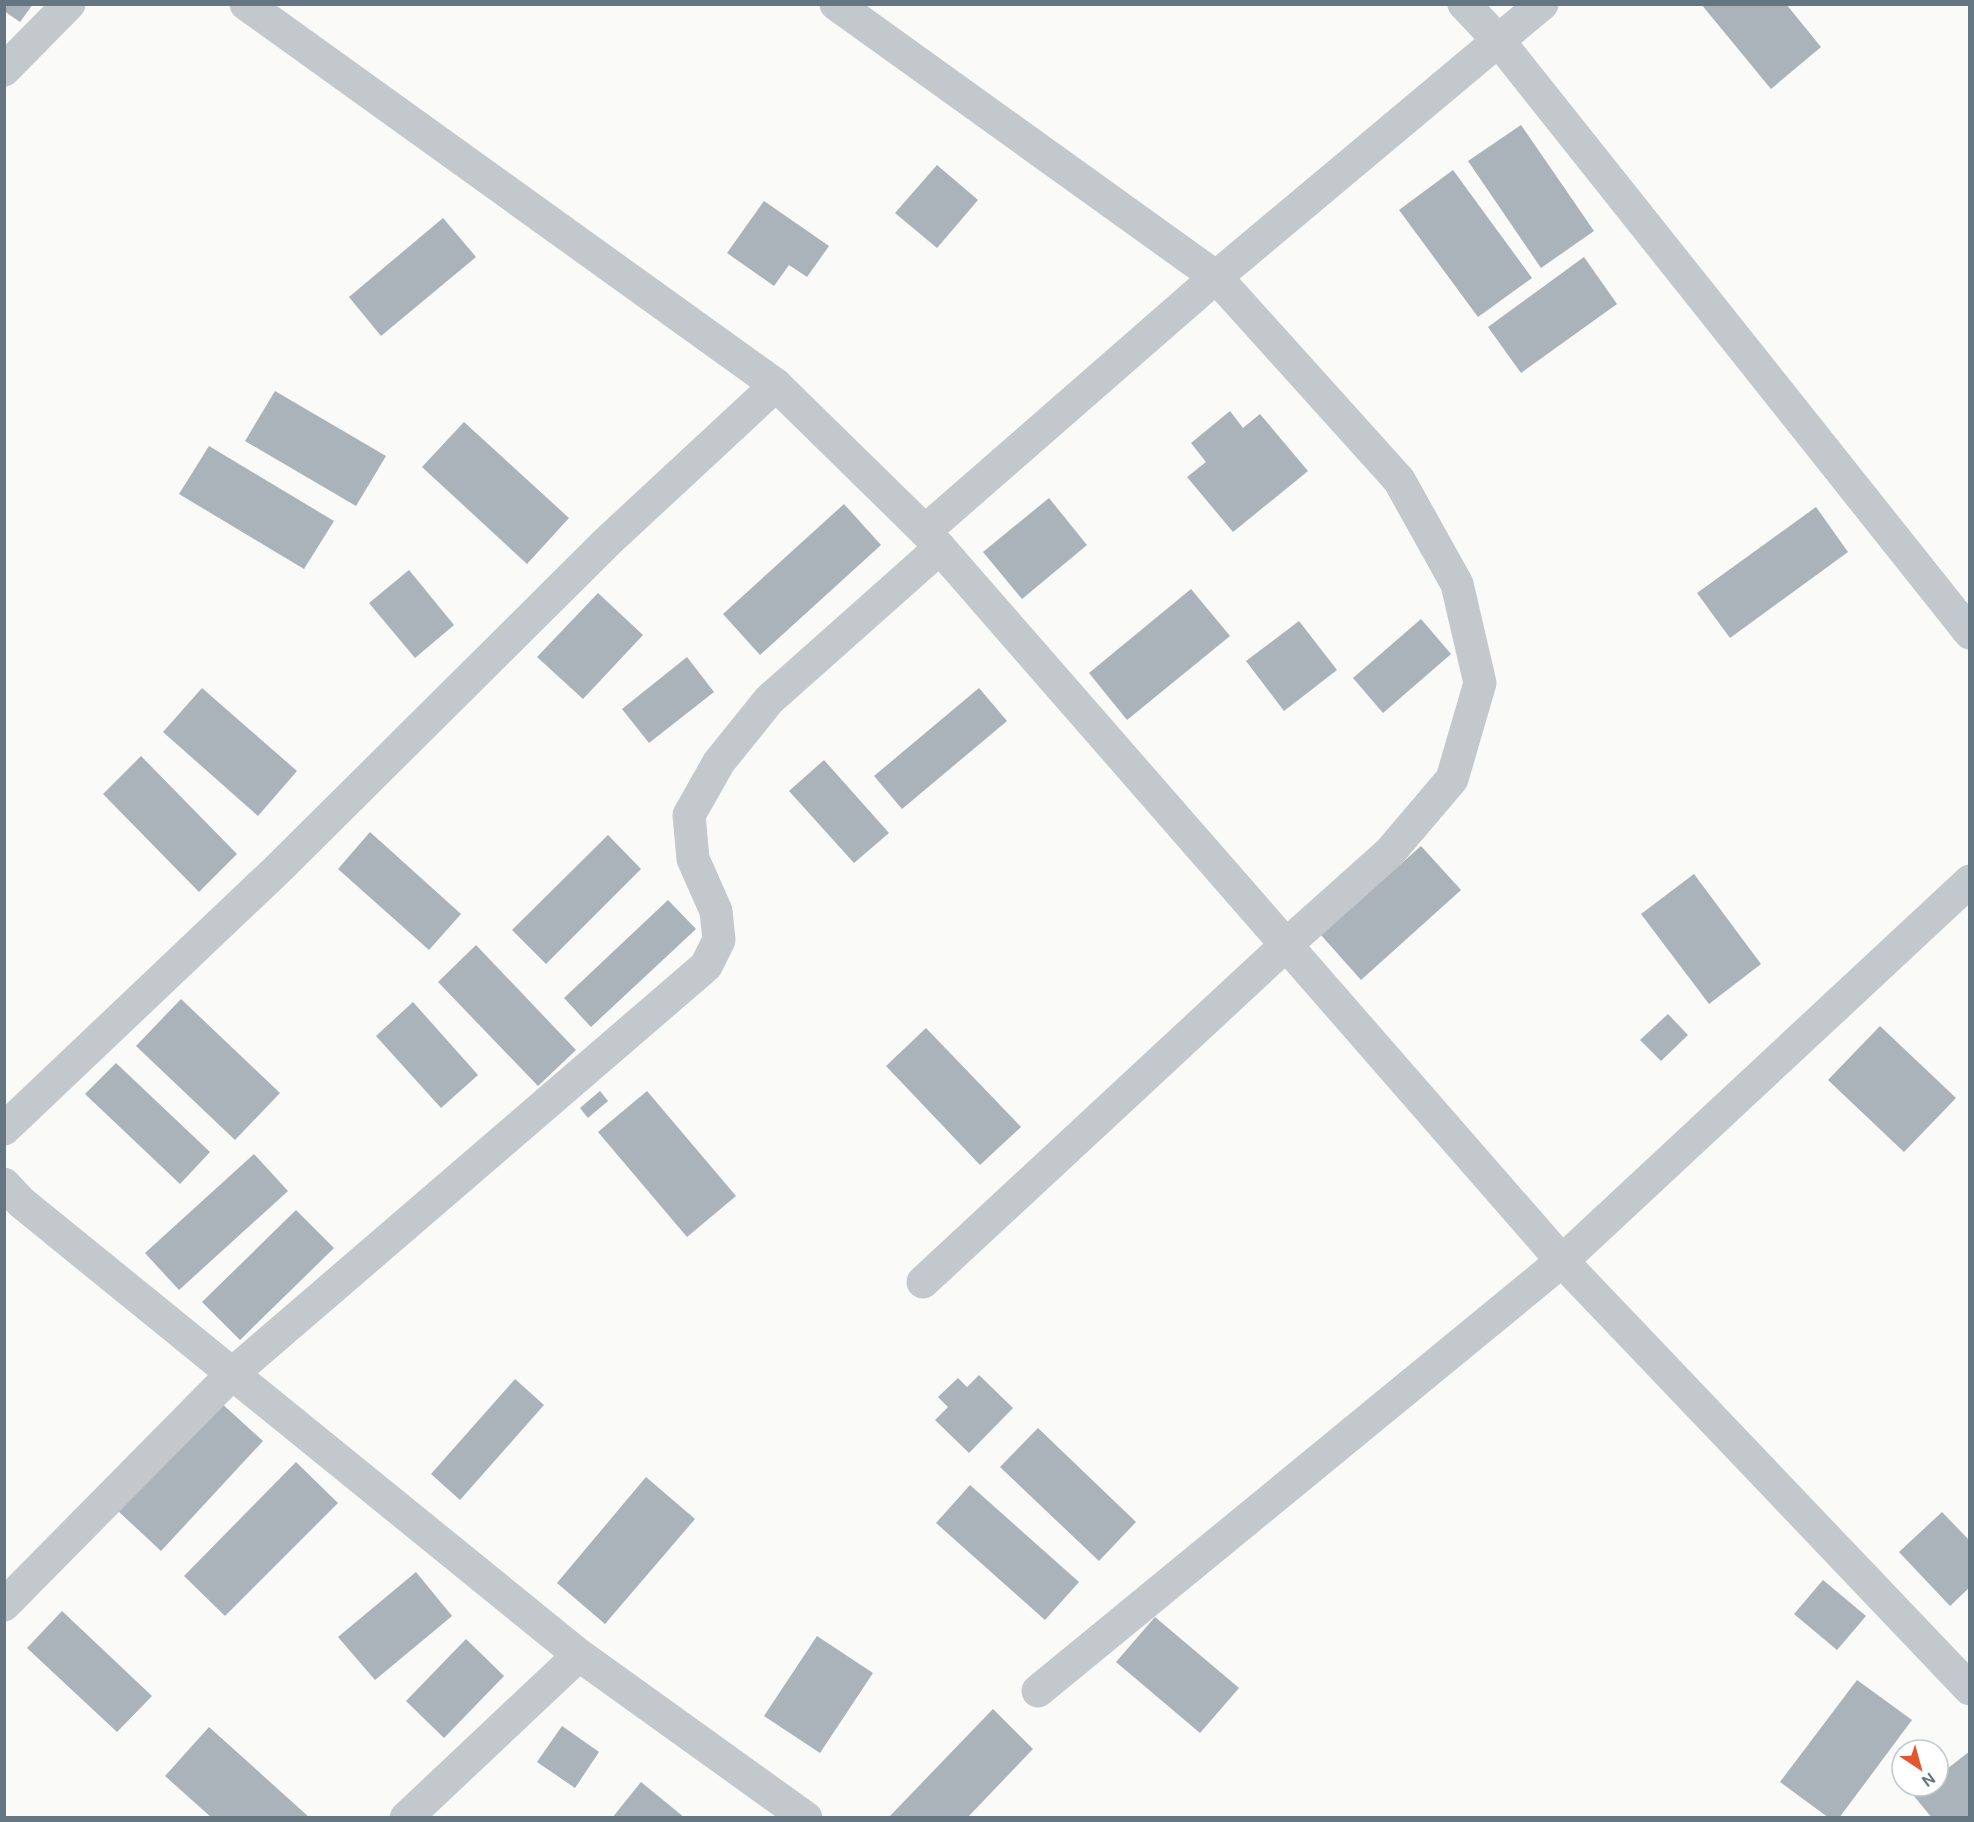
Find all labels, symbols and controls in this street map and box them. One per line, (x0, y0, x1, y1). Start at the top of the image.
north arrow (1890, 1738, 1950, 1798)
text: N (1918, 1768, 1939, 1792)

